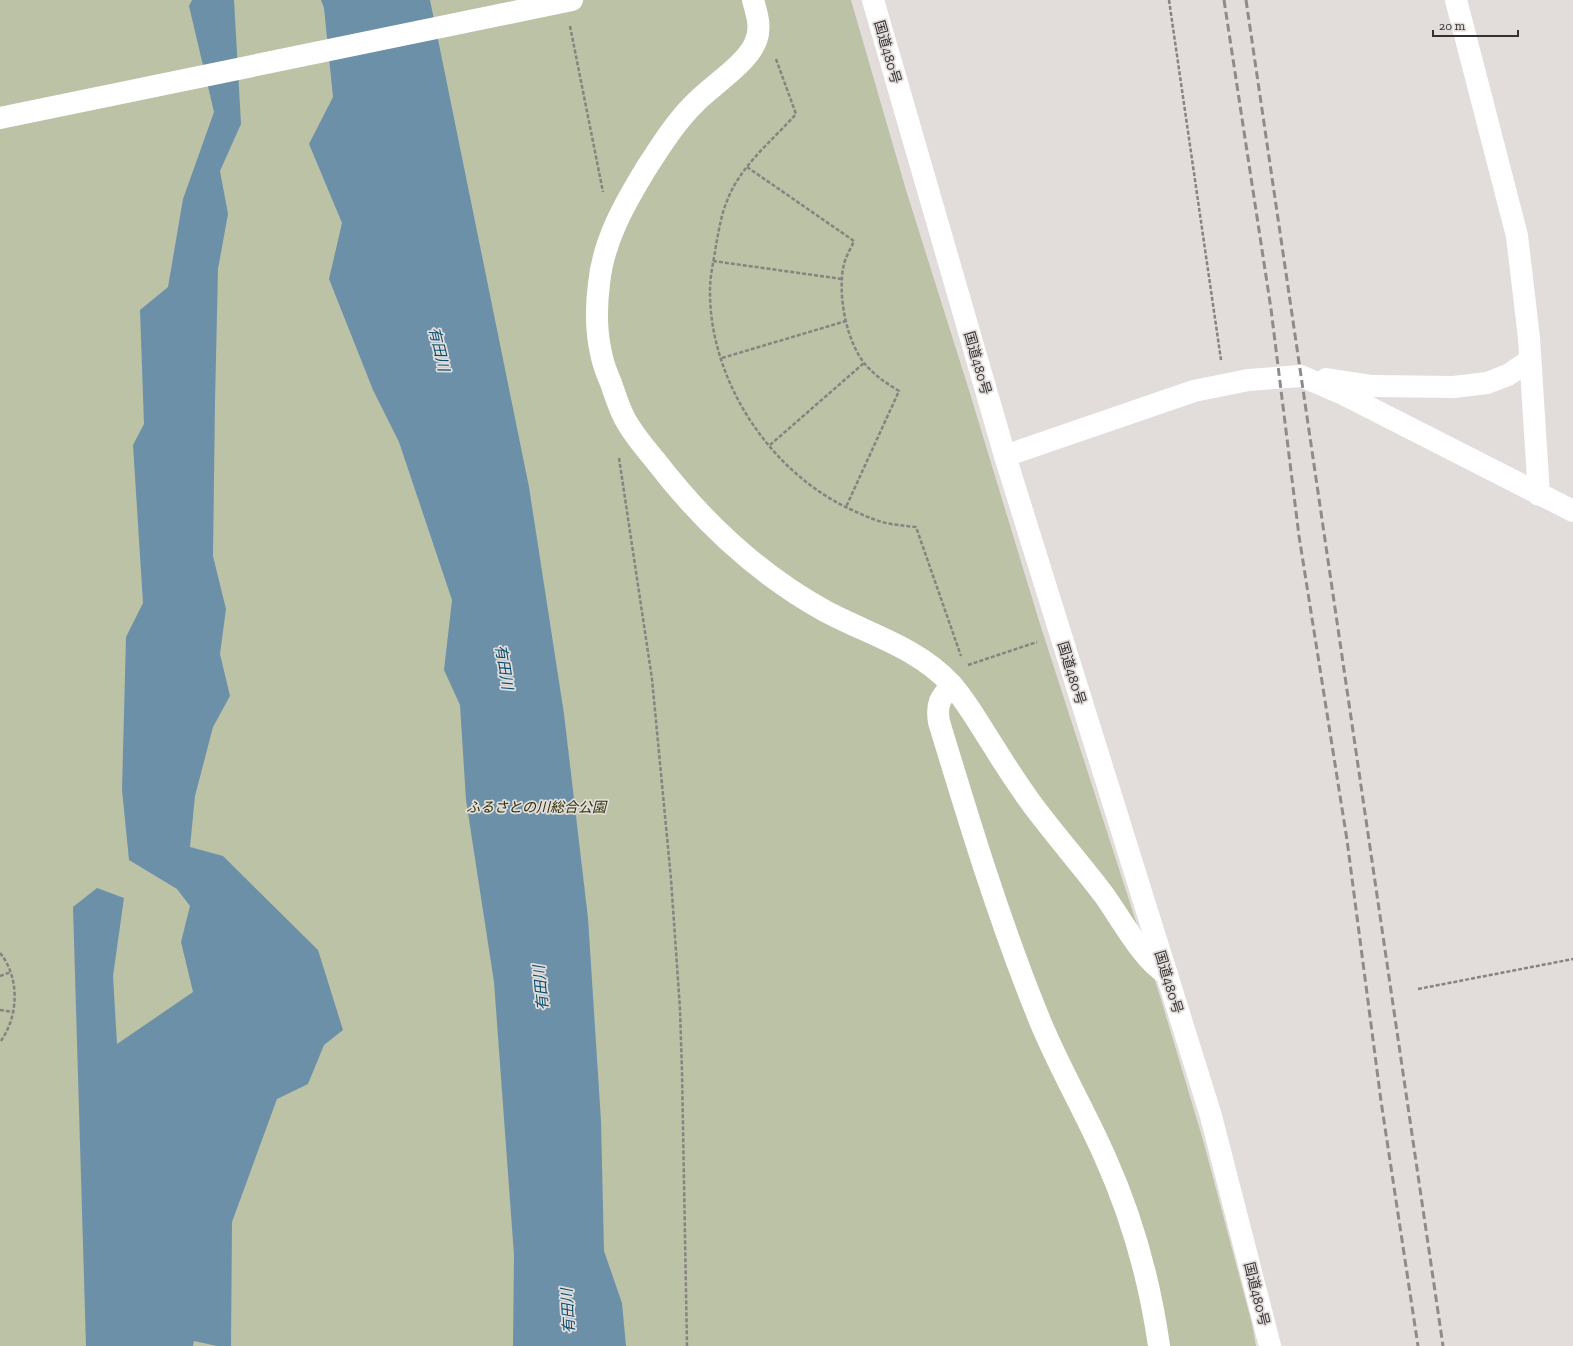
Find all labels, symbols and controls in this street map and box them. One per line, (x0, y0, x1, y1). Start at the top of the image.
scale bar (1433, 12, 1518, 38)
street label: 国道480号 (870, 18, 905, 86)
text: 20 m (1439, 19, 1466, 33)
water label: 有田川 (425, 325, 453, 375)
street label: 国道480号 (960, 329, 995, 397)
street label: 国道480号 (1054, 640, 1089, 707)
water label: 有田川 (492, 643, 517, 693)
park label: ふるさとの川総合公園 (466, 799, 608, 816)
street label: 国道480号 (1151, 949, 1186, 1016)
water label: 有田川 (530, 963, 552, 1011)
street label: 国道480号 (1240, 1260, 1273, 1328)
water label: 有田川 (558, 1286, 578, 1334)

